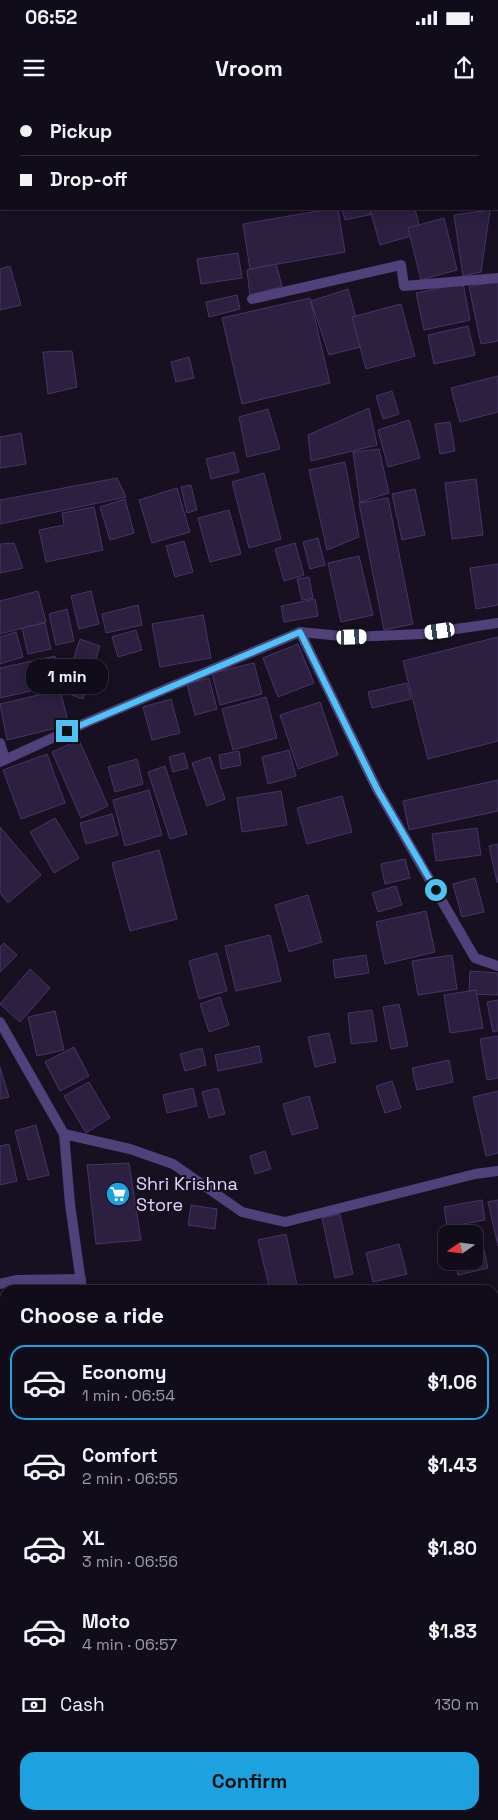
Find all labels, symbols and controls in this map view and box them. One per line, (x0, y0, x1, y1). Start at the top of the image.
text: 06:52 (25, 5, 77, 30)
icon: menu (20, 54, 48, 82)
text: Vroom (215, 54, 283, 82)
icon: share (450, 54, 478, 82)
text: Pickup (50, 119, 112, 144)
text: Drop-off (50, 167, 128, 192)
car (424, 621, 455, 641)
car (336, 629, 367, 645)
callout: 1 min (26, 658, 108, 694)
text: 1 min (47, 666, 87, 687)
route end (56, 720, 78, 742)
route start (425, 879, 447, 901)
place label: Shri Krishna Store (136, 1172, 238, 1216)
supermarket icon: Shri Krishna Store (105, 1181, 131, 1207)
north arrow (438, 1225, 482, 1270)
map controls (438, 1225, 483, 1270)
text: Choose a ride (20, 1301, 164, 1329)
icon: car (22, 1360, 67, 1405)
text: Economy (82, 1360, 166, 1385)
text: $1.06 (427, 1370, 477, 1395)
text: 1 min · 06:54 (82, 1385, 175, 1406)
icon: car (22, 1443, 67, 1488)
text: Comfort (82, 1443, 158, 1468)
text: $1.43 (428, 1453, 477, 1478)
text: 2 min · 06:55 (82, 1468, 178, 1489)
icon: car (22, 1526, 67, 1571)
text: XL (82, 1526, 105, 1551)
text: $1.80 (428, 1536, 477, 1561)
text: 3 min · 06:56 (82, 1551, 178, 1572)
icon: car (22, 1609, 67, 1654)
text: Moto (82, 1609, 130, 1634)
text: $1.83 (428, 1619, 477, 1644)
text: 4 min · 06:57 (82, 1634, 177, 1655)
icon: cash (20, 1691, 48, 1719)
text: Cash (60, 1692, 105, 1717)
text: 130 m (435, 1694, 479, 1715)
button: Confirm (20, 1752, 479, 1810)

